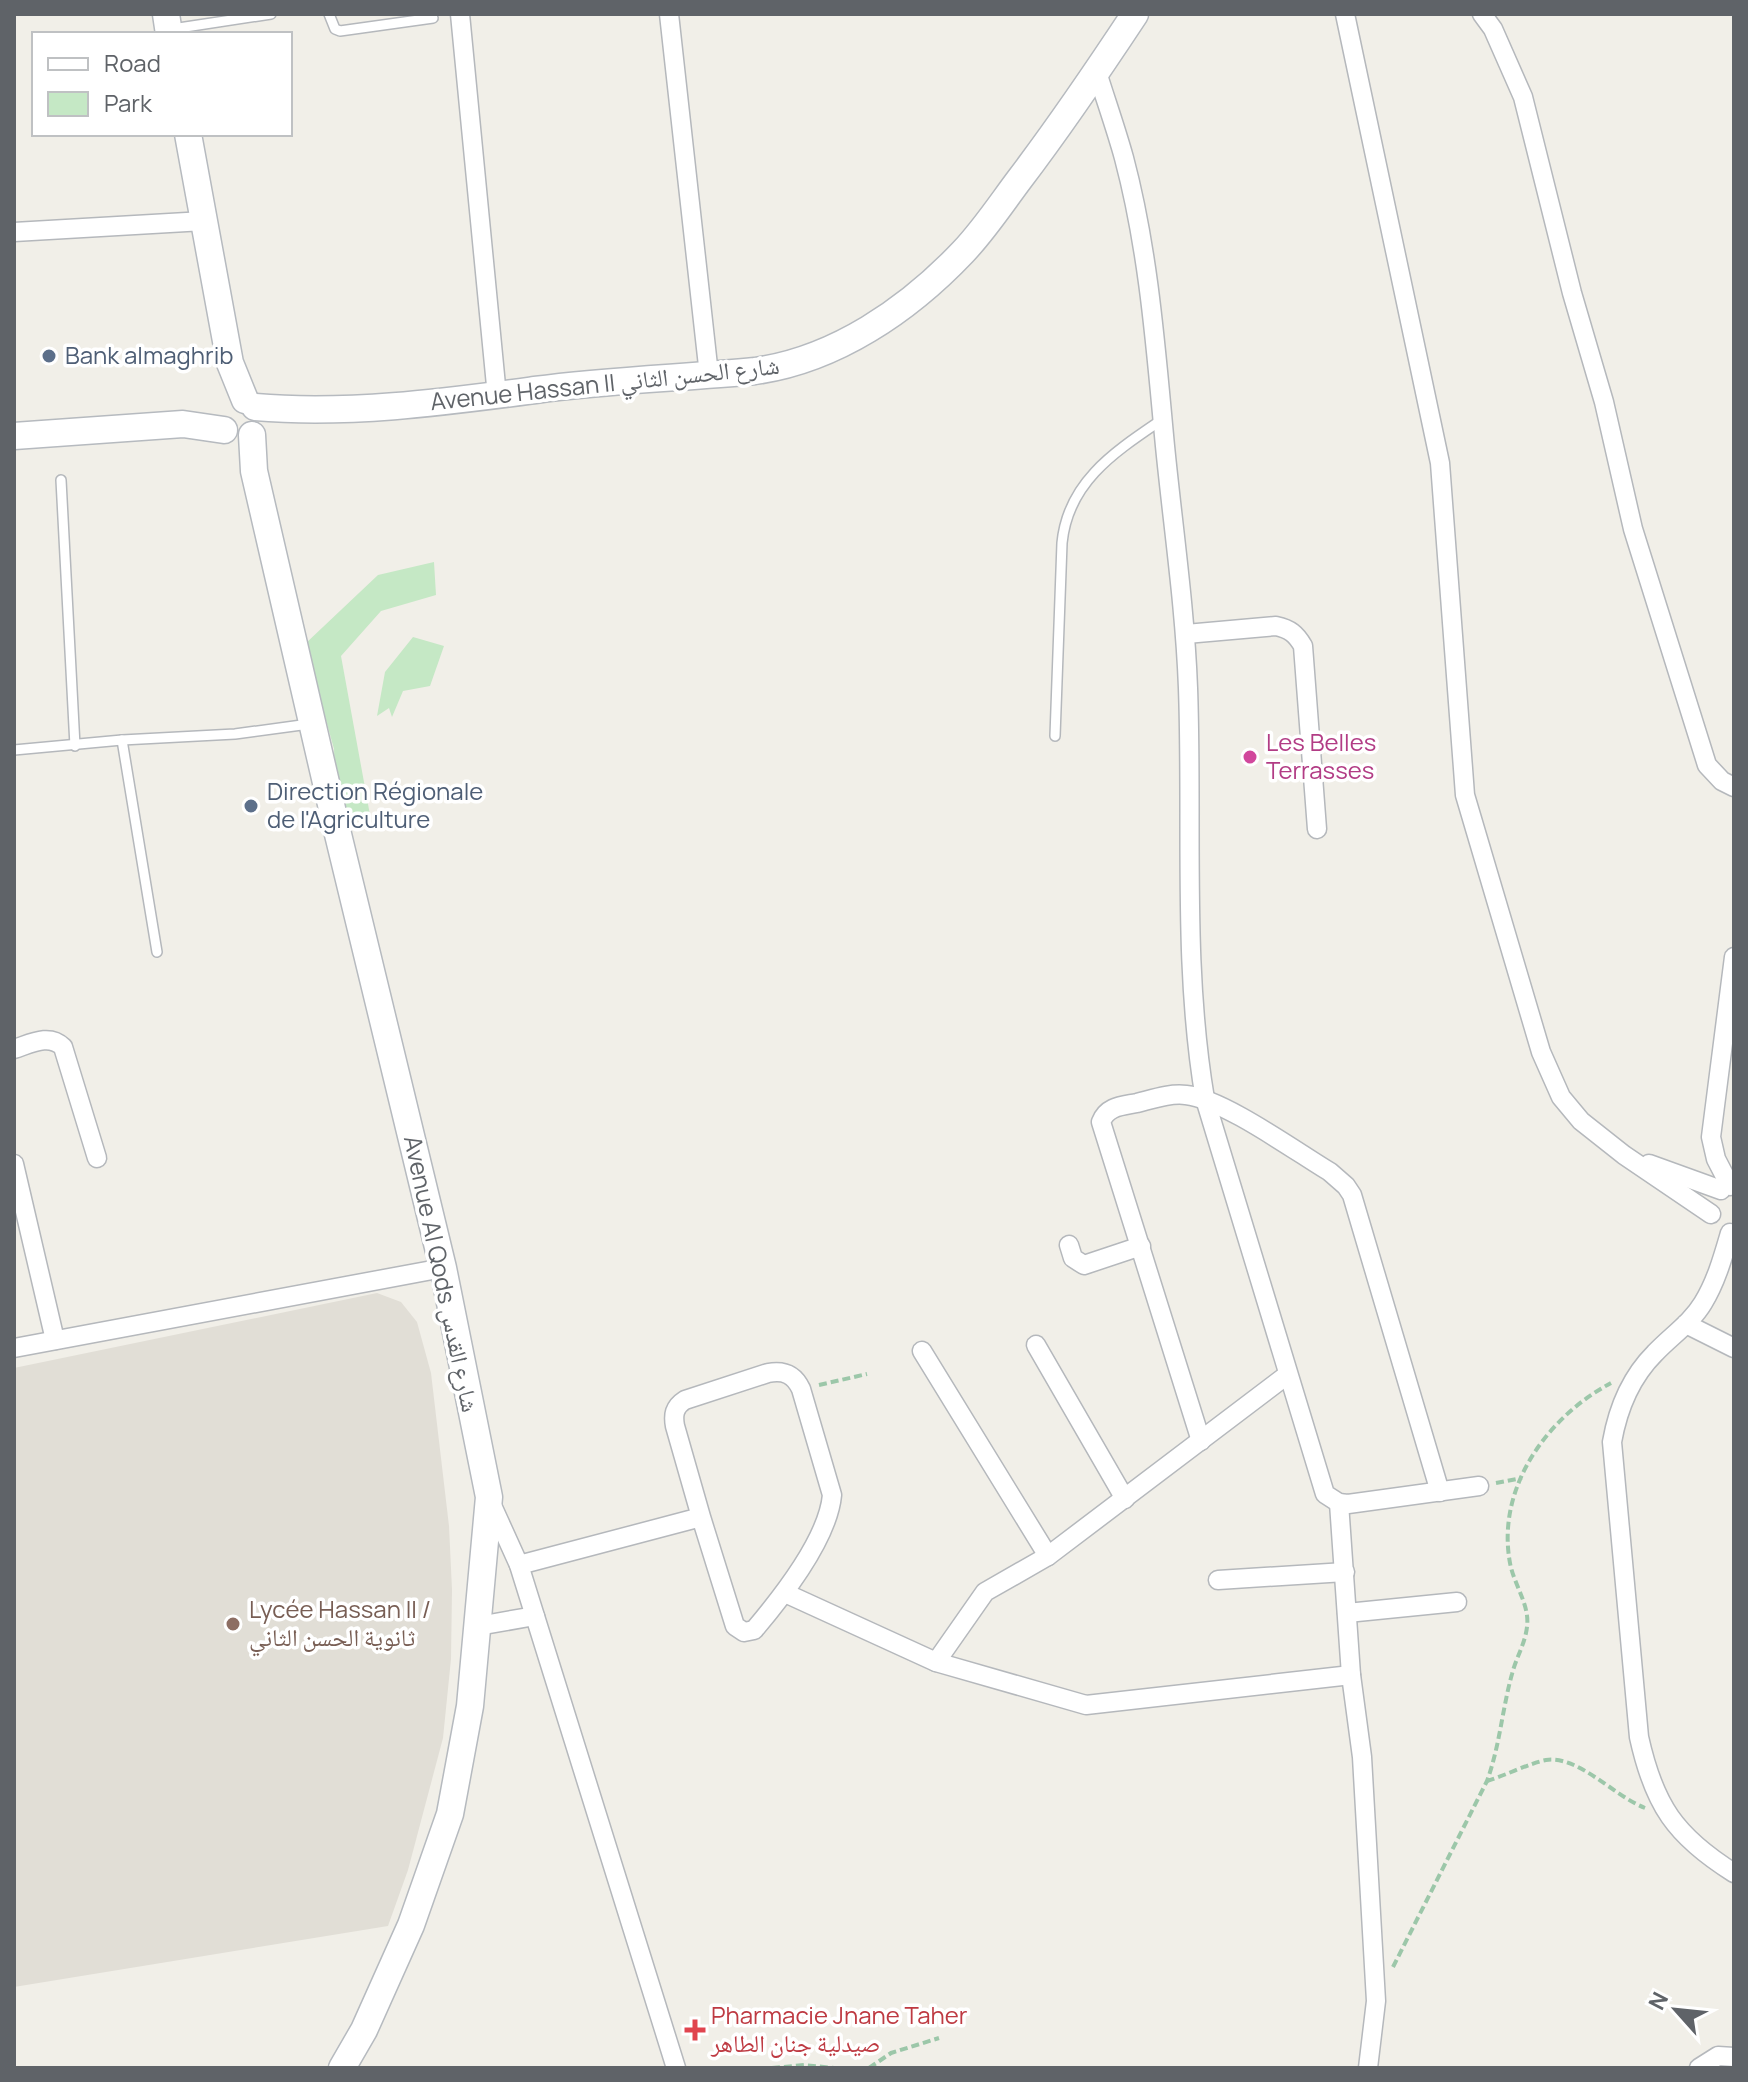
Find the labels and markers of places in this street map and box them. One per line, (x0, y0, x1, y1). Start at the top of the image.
place label: Bank almaghrib (65, 338, 234, 371)
marker: Bank almaghrib (40, 347, 58, 365)
place label: Les Belles Terrasses (1266, 725, 1376, 786)
marker: Les Belles Terrasses (1241, 748, 1259, 766)
place label: Direction Régionale de l'Agriculture (267, 774, 483, 835)
marker: Direction Régionale de l'Agriculture (242, 797, 260, 815)
place label: Lycée Hassan II / ثانوية الحسن الثاني (249, 1592, 431, 1657)
marker: Lycée Hassan II / ثانوية الحسن الثاني (224, 1615, 242, 1633)
place label: Pharmacie Jnane Taher صيدلية جنان الطاهر (710, 1998, 968, 2059)
marker: Pharmacie Jnane Taher صيدلية جنان الطاهر (686, 2021, 704, 2039)

